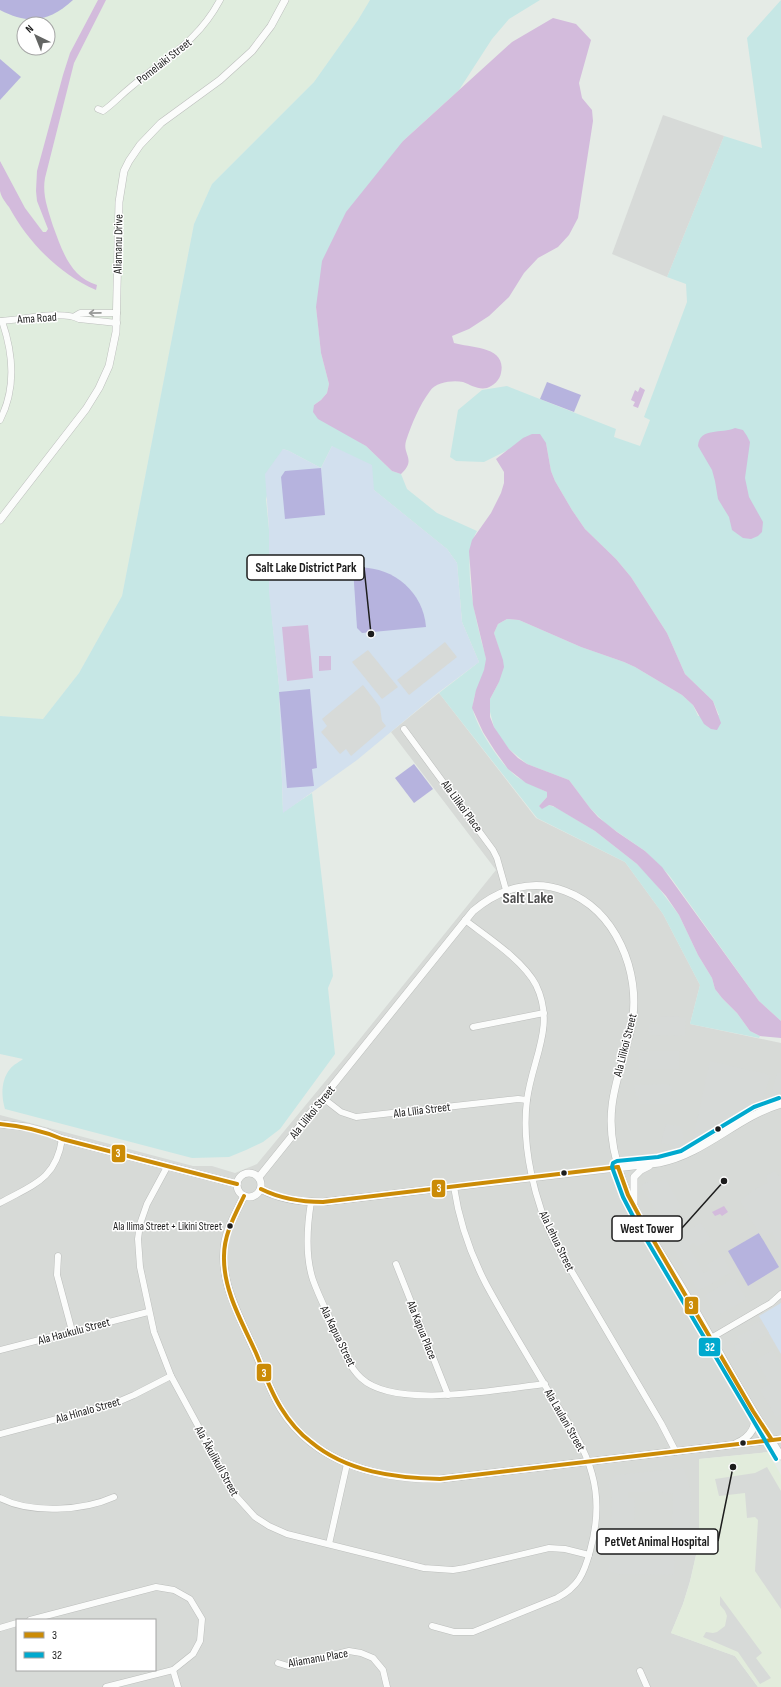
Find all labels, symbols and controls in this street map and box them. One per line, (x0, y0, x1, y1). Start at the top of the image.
north arrow (16, 16, 56, 56)
text: N (23, 22, 36, 36)
street label: Pomelaiki Street (134, 35, 195, 88)
street label: Aliamanu Drive (110, 214, 127, 275)
one-way arrow (89, 309, 102, 317)
street label: Ama Road (16, 310, 57, 327)
callout: Salt Lake District Park (247, 555, 364, 580)
text: Salt Lake District Park (255, 560, 357, 576)
street label: Ala Lilikoi Place (437, 777, 486, 835)
district label: Salt Lake (502, 889, 554, 908)
street label: Ala Lilikoi Street (610, 1012, 641, 1079)
street label: Ala Lilikoi Street (286, 1082, 339, 1143)
street label: Ala Līlia Street (392, 1100, 452, 1122)
unlabelled marker (713, 1124, 723, 1134)
line badge: 3 (111, 1144, 126, 1163)
text: 3 (116, 1147, 121, 1160)
unlabelled marker (559, 1168, 569, 1178)
line badge: 3 (431, 1179, 446, 1198)
text: 3 (437, 1182, 442, 1195)
street label: Ala Lehua Street (535, 1208, 578, 1274)
callout: West Tower (612, 1216, 682, 1241)
place label: Ala Ilima Street + Likini Street (112, 1220, 223, 1233)
marker: Ala Ilima Street + Likini Street (225, 1221, 235, 1231)
text: West Tower (620, 1221, 674, 1237)
line badge: 3 (684, 1296, 699, 1315)
street label: Ala Kapua Place (403, 1298, 440, 1362)
text: 3 (689, 1299, 694, 1312)
street label: Ala Kapua Street (316, 1302, 359, 1369)
street label: Ala Haukulu Street (36, 1315, 112, 1349)
line badge: 32 (698, 1337, 721, 1357)
text: 32 (705, 1341, 715, 1354)
line badge: 3 (256, 1363, 272, 1382)
text: 3 (262, 1367, 267, 1380)
street label: Ala Laulani Street (540, 1386, 589, 1454)
street label: Ala Hinalo Street (53, 1394, 123, 1427)
street label: Ala ʻĀkulikuli Street (191, 1423, 242, 1499)
unlabelled marker (738, 1438, 748, 1448)
callout: PetVet Animal Hospital (597, 1529, 718, 1554)
text: PetVet Animal Hospital (605, 1534, 710, 1550)
legend (16, 1619, 156, 1671)
text: 3 (52, 1628, 57, 1643)
street label: Aliamanu Place (286, 1646, 349, 1671)
text: 32 (52, 1648, 62, 1663)

